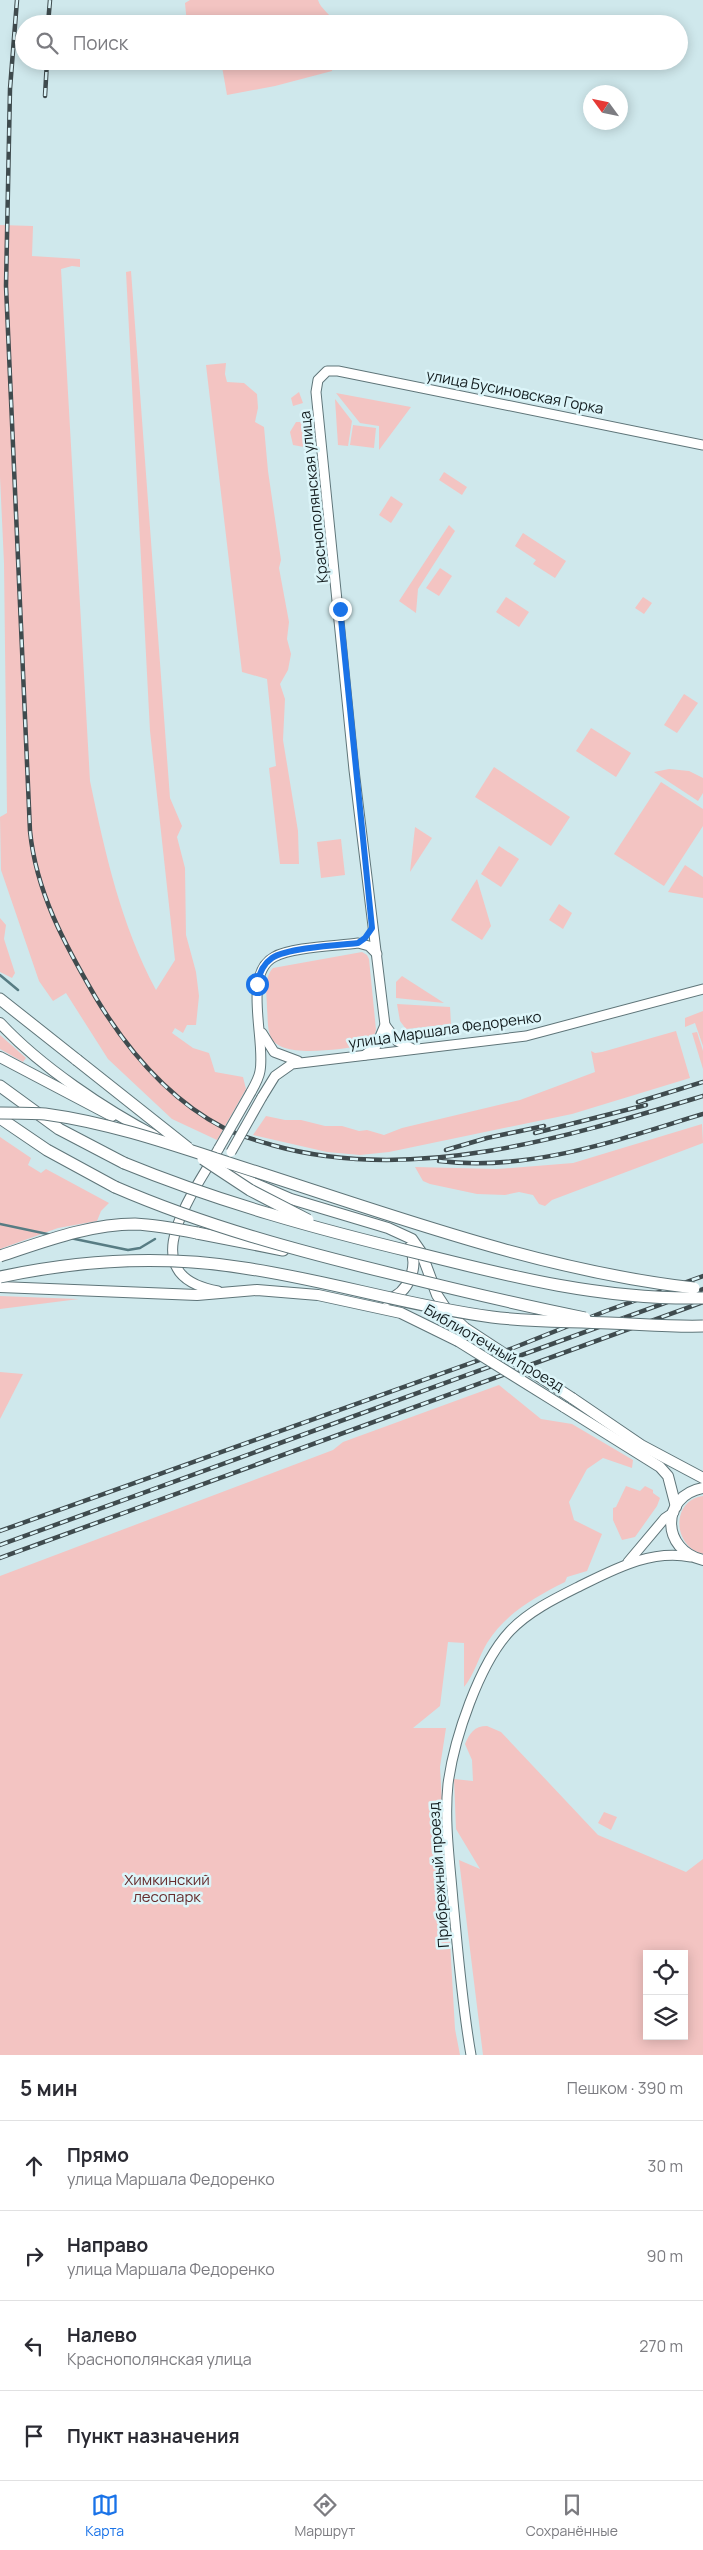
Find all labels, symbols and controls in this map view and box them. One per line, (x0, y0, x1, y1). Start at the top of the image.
search box (15, 15, 688, 70)
icon: search (33, 29, 61, 57)
text: Поиск (73, 30, 128, 56)
north arrow (583, 85, 628, 130)
street label: улица Бусиновская Горка (425, 364, 606, 419)
street label: Краснополянская улица (294, 410, 333, 584)
route end (329, 598, 352, 621)
route start (246, 973, 269, 996)
street label: улица Маршала Федоренко (347, 1006, 543, 1053)
street label: Библиотечный проезд (420, 1299, 568, 1396)
street label: Прибрежный проезд (423, 1801, 454, 1949)
park label: Химкинский лесопарк (124, 1869, 210, 1907)
map controls (643, 1950, 688, 2040)
button: locate (643, 1950, 688, 1995)
button: layers (643, 1995, 688, 2040)
text: 5 мин (20, 2074, 78, 2102)
text: Пешком · 390 m (567, 2077, 683, 2099)
text: Прямо (67, 2142, 129, 2168)
icon: ahead (20, 2152, 48, 2180)
text: 30 m (648, 2155, 683, 2177)
text: улица Маршала Федоренко (67, 2168, 275, 2190)
text: Направо (67, 2232, 148, 2258)
icon: right (20, 2242, 48, 2270)
text: 90 m (647, 2245, 683, 2267)
text: улица Маршала Федоренко (67, 2258, 275, 2280)
text: Налево (67, 2322, 137, 2348)
icon: left (20, 2332, 48, 2360)
text: 270 m (639, 2335, 683, 2357)
text: Краснополянская улица (67, 2348, 252, 2370)
icon: arrive (20, 2422, 48, 2450)
text: Пункт назначения (67, 2423, 240, 2449)
tab: Карта (85, 2491, 124, 2540)
tab: Маршрут (294, 2491, 355, 2540)
tab: Сохранённые (526, 2491, 618, 2540)

